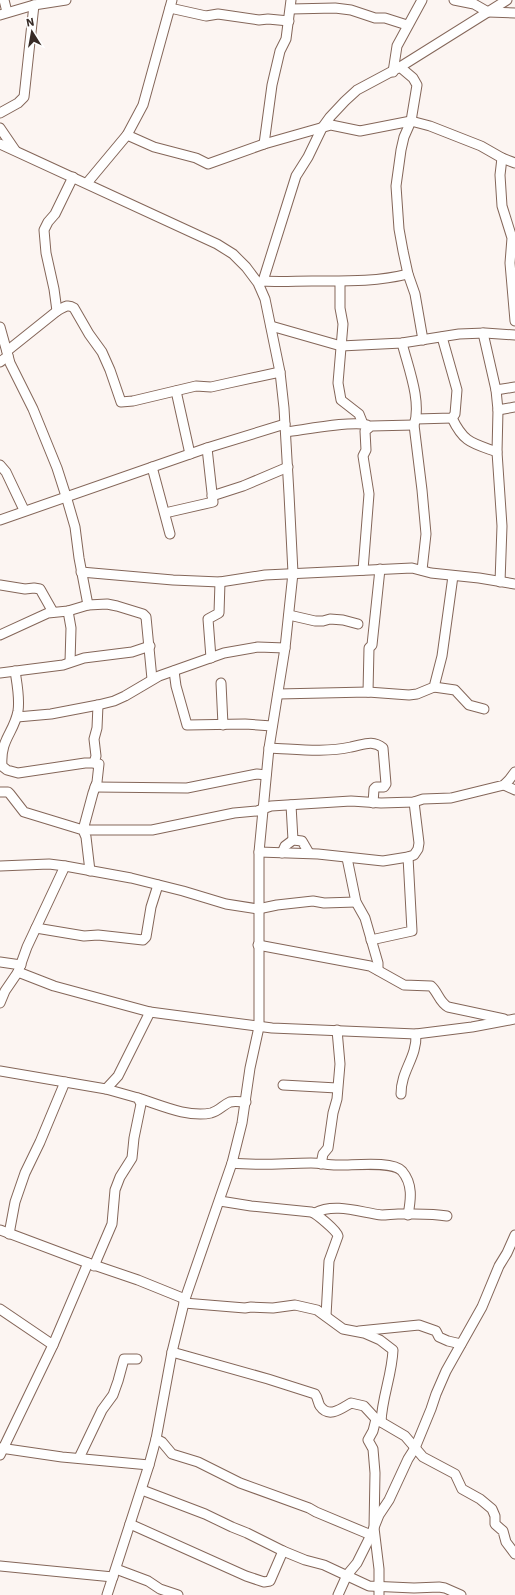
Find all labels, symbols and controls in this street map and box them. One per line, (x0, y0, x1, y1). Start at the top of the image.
north arrow (12, 12, 52, 52)
text: N (25, 15, 35, 30)

